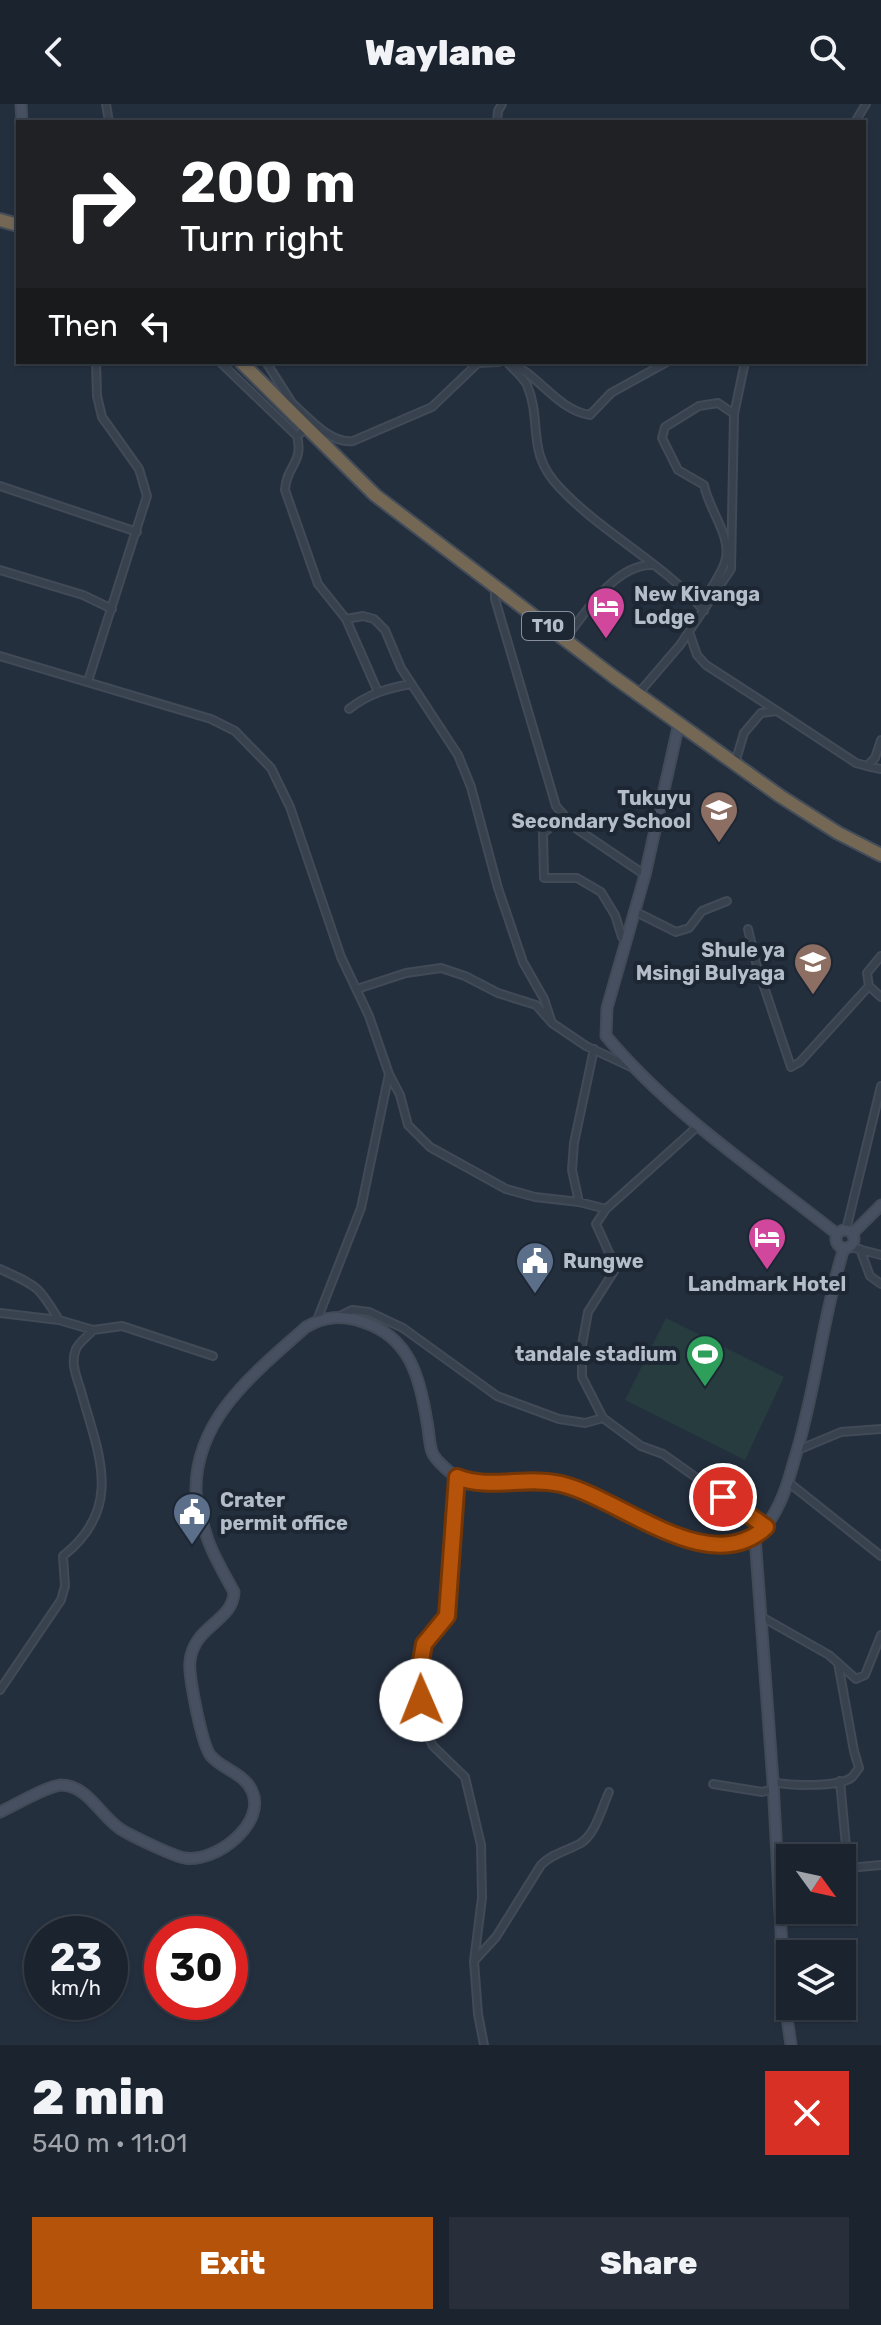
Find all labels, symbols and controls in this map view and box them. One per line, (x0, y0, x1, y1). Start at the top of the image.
icon: back (32, 30, 76, 74)
icon: search (805, 30, 849, 74)
text: Waylane (365, 31, 516, 74)
text: 200 m (180, 150, 356, 216)
icon: right (48, 152, 152, 256)
text: Turn right (180, 217, 344, 260)
icon: left (134, 304, 178, 348)
text: Then (48, 308, 118, 344)
place label: New Kivanga Lodge (634, 582, 760, 629)
hotel icon: New Kivanga Lodge (585, 585, 627, 640)
road number: T10 (522, 612, 574, 640)
place label: Tukuyu Secondary School (512, 786, 691, 833)
school or university icon: Tukuyu Secondary School (698, 789, 740, 844)
place label: Shule ya Msingi Bulyaga (636, 938, 785, 985)
school or university icon: Shule ya Msingi Bulyaga (792, 941, 834, 996)
hotel icon: Landmark Hotel (746, 1216, 788, 1271)
public building icon: Rungwe (514, 1240, 556, 1295)
place label: Rungwe (563, 1249, 644, 1273)
place label: Landmark Hotel (688, 1272, 846, 1296)
sports icon: tandale stadium (684, 1333, 726, 1388)
place label: tandale stadium (515, 1342, 677, 1366)
pin (689, 1463, 757, 1531)
icon: arrive (701, 1475, 745, 1519)
place label: Crater permit office (220, 1488, 348, 1535)
public building icon: Crater permit office (171, 1491, 213, 1546)
position arrow (379, 1658, 463, 1742)
north arrow (776, 1844, 856, 1924)
map controls (776, 1844, 856, 2020)
speed limit sign: 30 (144, 1916, 248, 2020)
text: 23 (50, 1934, 102, 1981)
button: layers (776, 1940, 856, 2020)
text: km/h (51, 1976, 101, 2000)
text: 2 min (32, 2069, 165, 2126)
button: close (765, 2071, 849, 2155)
text: 540 m · 11:01 (32, 2128, 187, 2159)
button: Exit (32, 2217, 433, 2309)
button: Share (449, 2217, 849, 2309)

